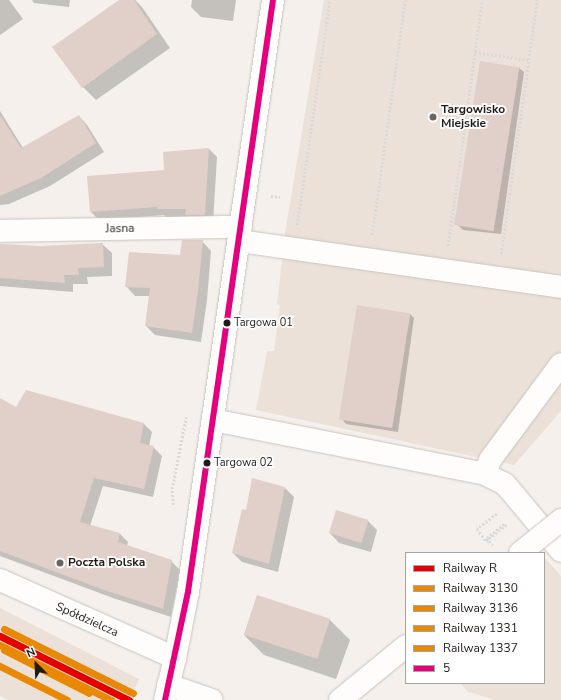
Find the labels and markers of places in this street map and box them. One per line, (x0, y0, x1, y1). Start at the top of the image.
place label: Targowisko Miejskie (441, 103, 505, 131)
marker: Targowisko Miejskie (428, 112, 438, 122)
place label: Targowa 01 (234, 316, 293, 330)
marker: Targowa 01 (222, 318, 232, 328)
place label: Targowa 02 (214, 456, 273, 470)
marker: Targowa 02 (202, 458, 212, 468)
place label: Poczta Polska (68, 556, 145, 570)
marker: Poczta Polska (55, 558, 65, 568)

